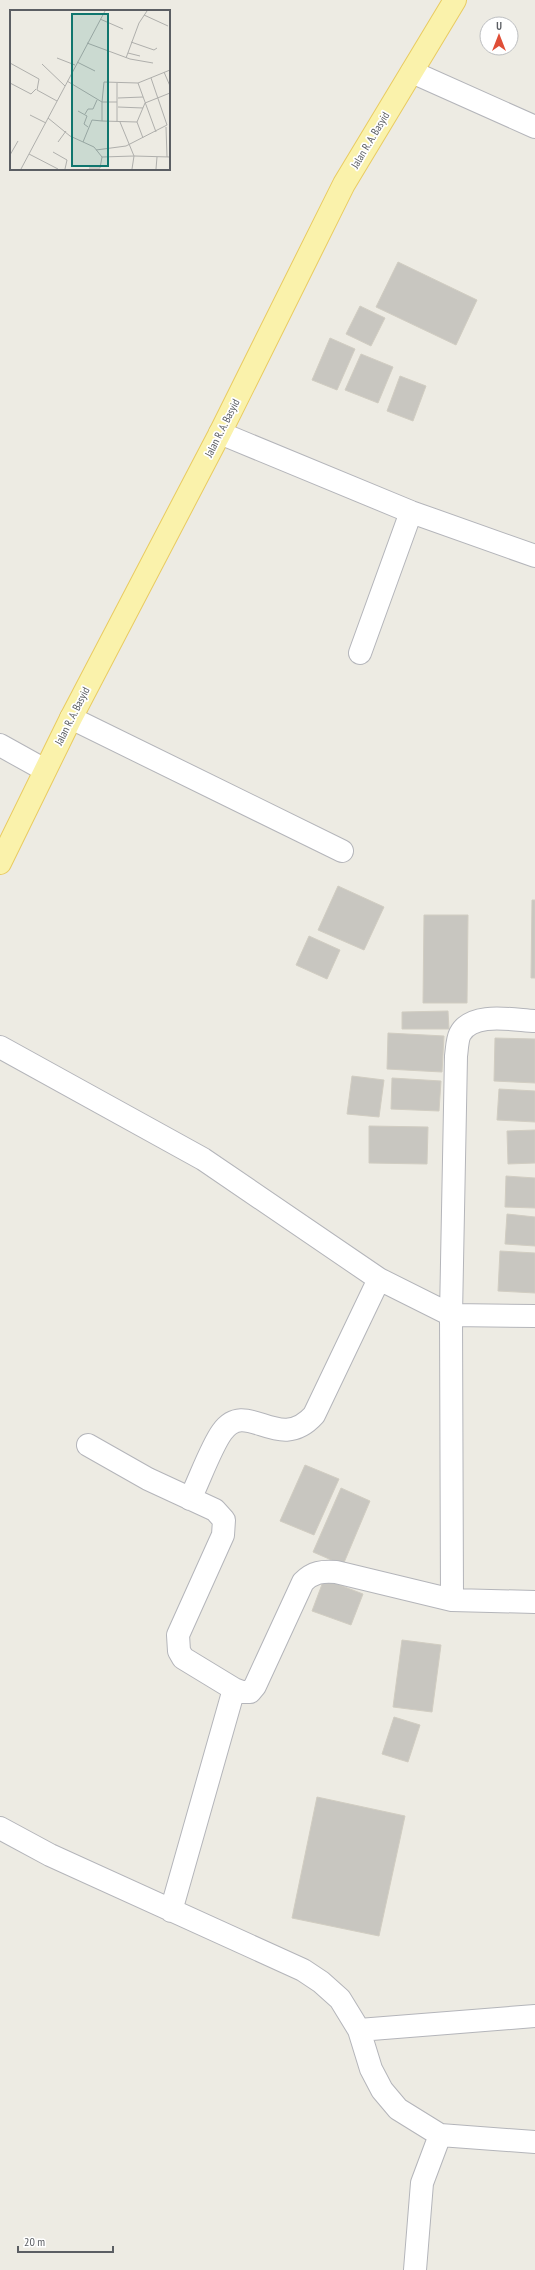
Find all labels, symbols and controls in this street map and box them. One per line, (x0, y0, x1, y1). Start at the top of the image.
inset map (10, 10, 170, 170)
north arrow (479, 16, 519, 56)
text: U (496, 19, 502, 33)
street label: Jalan R. A. Basyid (347, 109, 392, 172)
street label: Jalan R. A. Basyid (201, 396, 243, 460)
street label: Jalan R. A. Basyid (51, 684, 93, 748)
scale bar (18, 2228, 113, 2254)
text: 20 m (24, 2234, 45, 2249)

